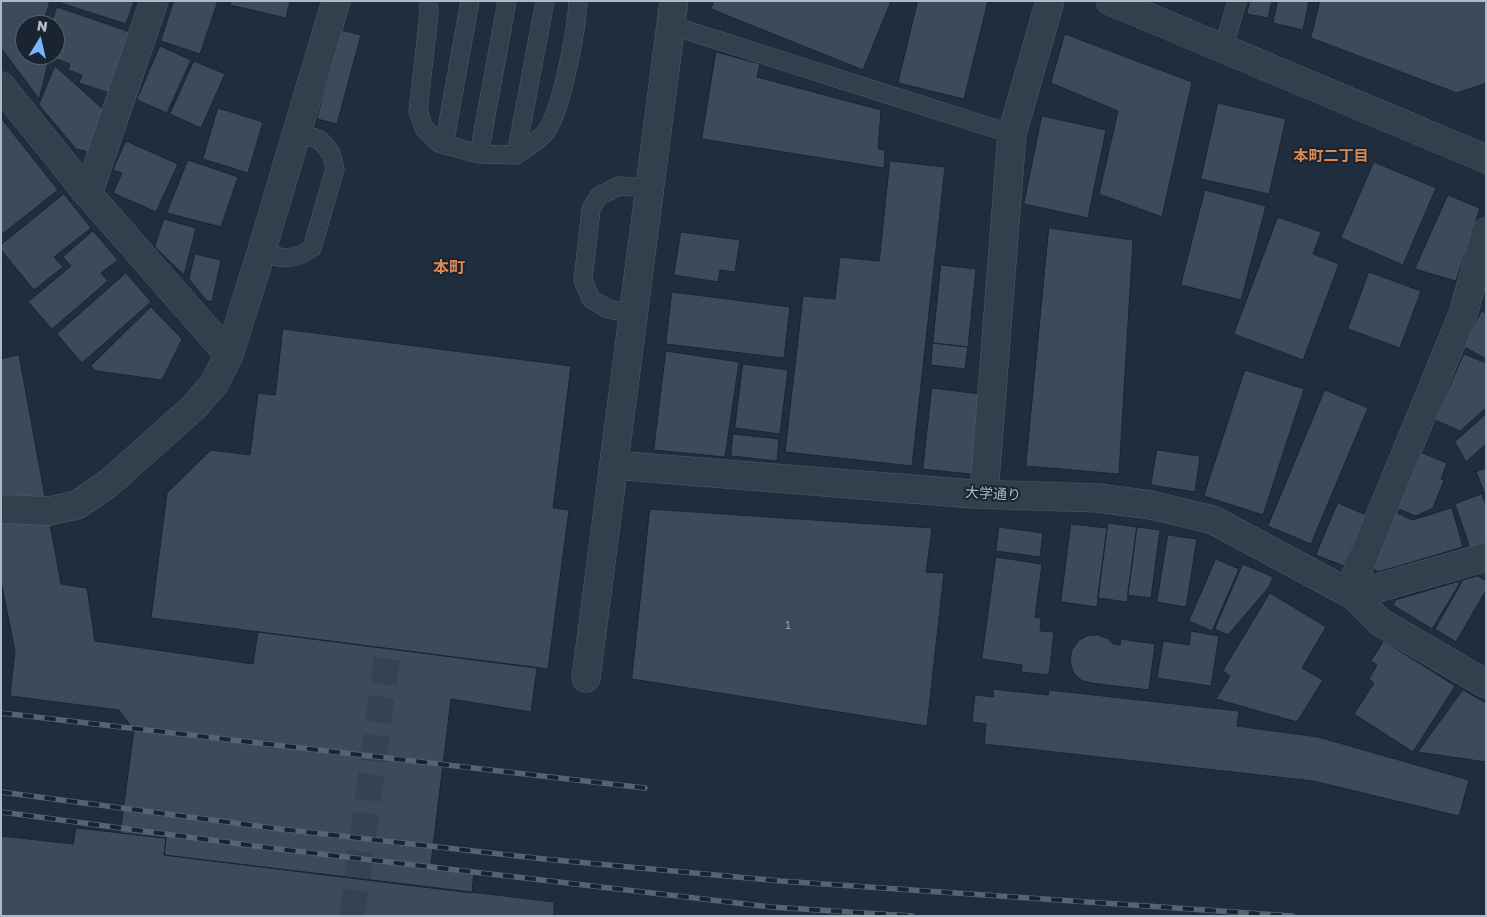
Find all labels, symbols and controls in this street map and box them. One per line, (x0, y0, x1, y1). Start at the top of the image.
north arrow (15, 15, 65, 65)
text: N (36, 16, 49, 35)
district label: 本町二丁目 (1294, 147, 1368, 165)
district label: 本町 (433, 258, 465, 278)
street label: 大学通り (965, 484, 1021, 504)
house number: 1 (785, 619, 791, 633)

